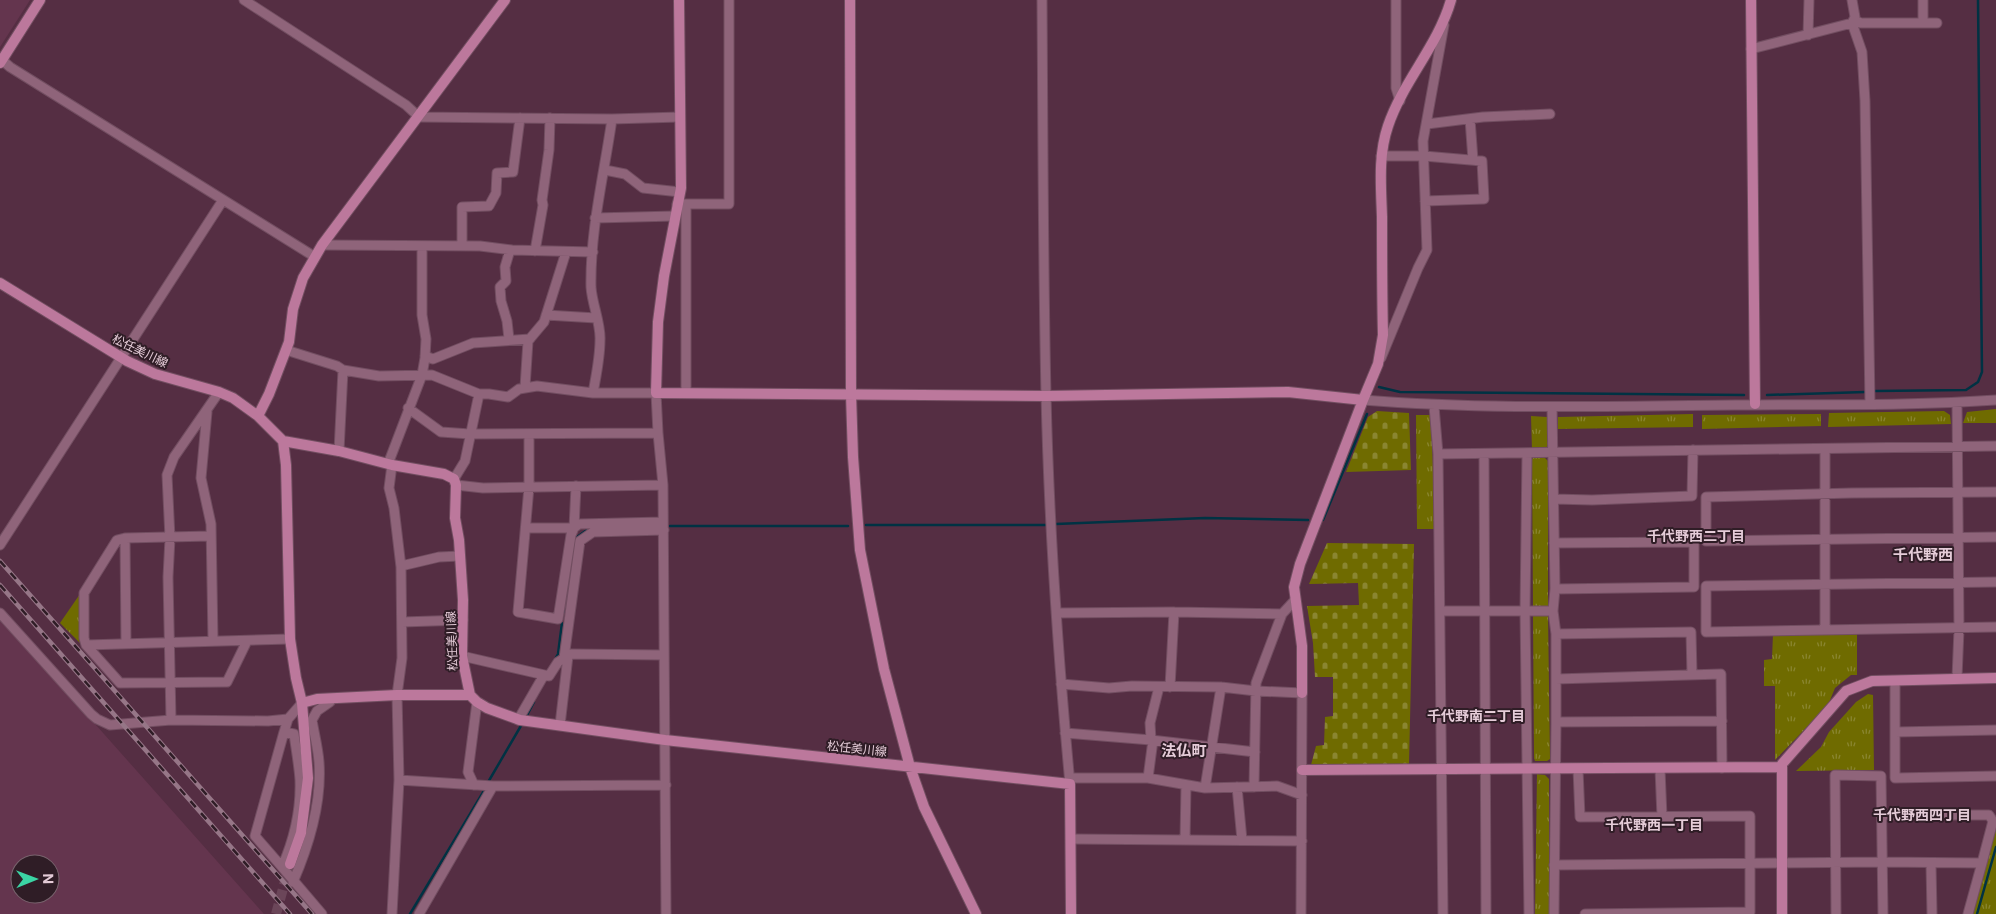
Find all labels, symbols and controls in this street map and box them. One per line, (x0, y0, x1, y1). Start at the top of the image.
street label: 松任美川線 (110, 331, 170, 370)
district label: 千代野西二丁目 (1647, 527, 1745, 544)
district label: 千代野西 (1893, 545, 1953, 564)
street label: 松任美川線 (443, 611, 460, 671)
district label: 千代野南二丁目 (1427, 707, 1525, 724)
street label: 松任美川線 (826, 738, 888, 759)
district label: 法仏町 (1161, 741, 1207, 760)
district label: 千代野西四丁目 (1873, 806, 1971, 823)
district label: 千代野西一丁目 (1605, 816, 1703, 833)
north arrow (10, 854, 60, 904)
text: N (40, 873, 57, 884)

